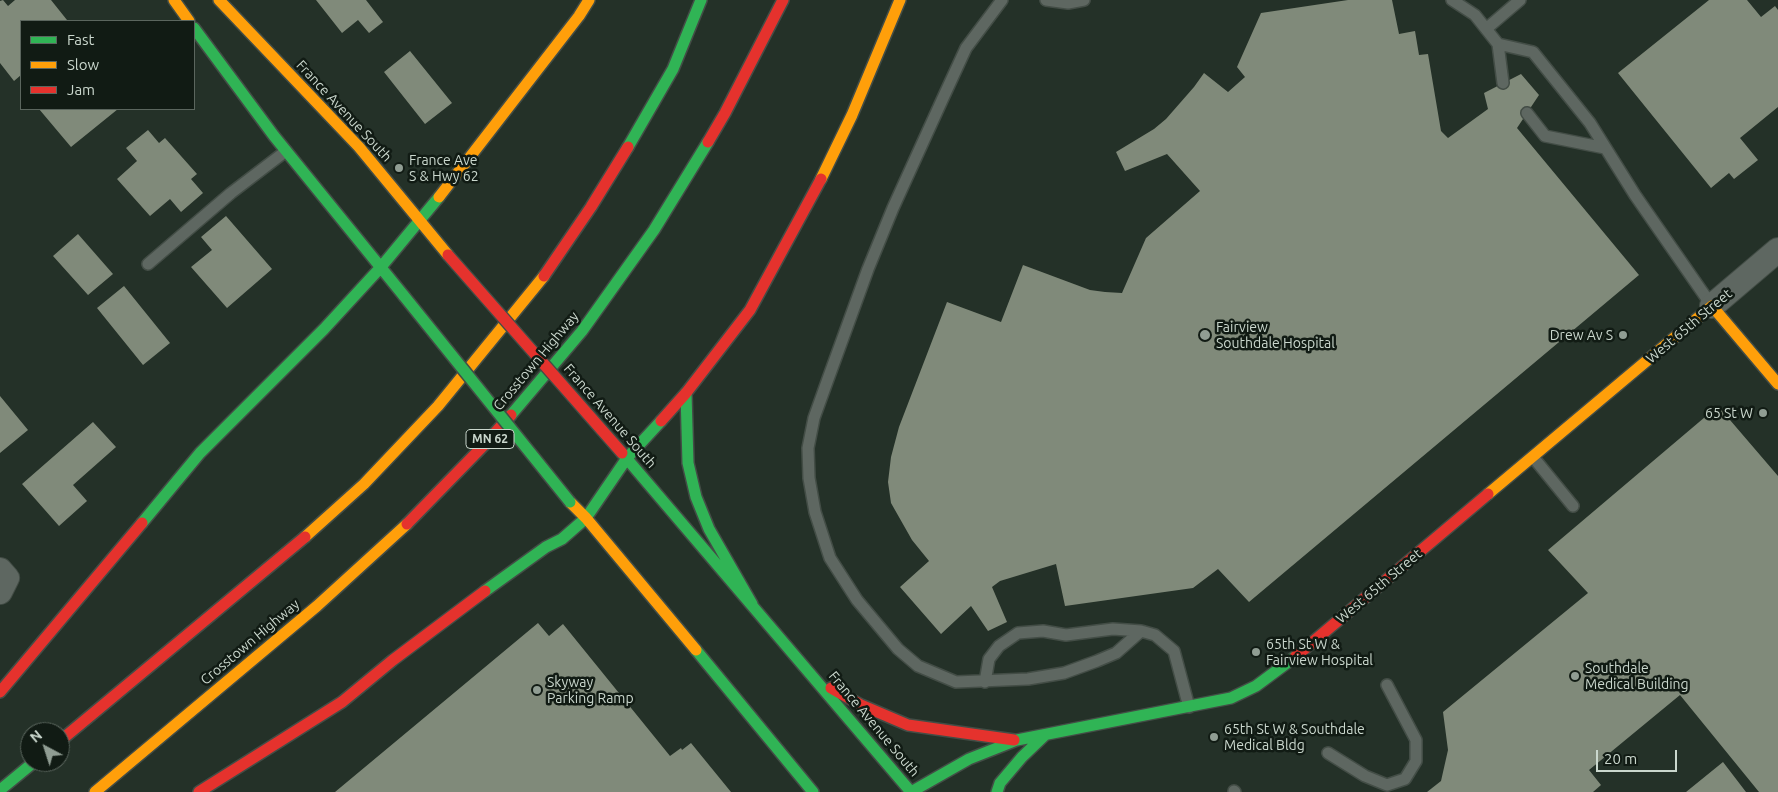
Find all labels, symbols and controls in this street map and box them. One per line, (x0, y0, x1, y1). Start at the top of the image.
legend (20, 20, 195, 110)
text: Fast (67, 31, 94, 48)
text: Slow (67, 56, 99, 73)
street label: France Avenue South (293, 57, 395, 165)
text: Jam (67, 81, 95, 98)
place label: France Ave S & Hwy 62 (409, 152, 479, 184)
marker: France Ave S & Hwy 62 (393, 162, 405, 174)
street label: West 65th Street (1643, 285, 1735, 367)
street label: Crosstown Highway (490, 308, 582, 414)
place label: Fairview Southdale Hospital (1216, 319, 1335, 352)
place label: Drew Av S (1550, 327, 1613, 343)
marker: Fairview Southdale Hospital (1198, 328, 1212, 342)
marker: Drew Av S (1617, 329, 1629, 341)
street label: France Avenue South (560, 361, 660, 471)
place label: 65 St W (1705, 405, 1753, 421)
marker: 65 St W (1757, 407, 1769, 419)
road number: MN 62 (466, 429, 514, 448)
street label: West 65th Street (1333, 545, 1425, 627)
street label: Crosstown Highway (197, 596, 303, 688)
place label: 65th St W & Fairview Hospital (1266, 636, 1373, 669)
marker: 65th St W & Fairview Hospital (1250, 646, 1262, 658)
place label: Southdale Medical Building (1585, 660, 1689, 692)
street label: France Avenue South (825, 668, 923, 780)
marker: Southdale Medical Building (1569, 670, 1581, 682)
place label: Skyway Parking Ramp (547, 674, 634, 706)
marker: Skyway Parking Ramp (531, 684, 543, 696)
place label: 65th St W & Southdale Medical Bldg (1224, 721, 1365, 754)
north arrow (20, 722, 70, 772)
text: N (27, 727, 45, 746)
marker: 65th St W & Southdale Medical Bldg (1208, 731, 1220, 743)
scale bar (1598, 740, 1679, 772)
text: 20 m (1604, 750, 1637, 767)

